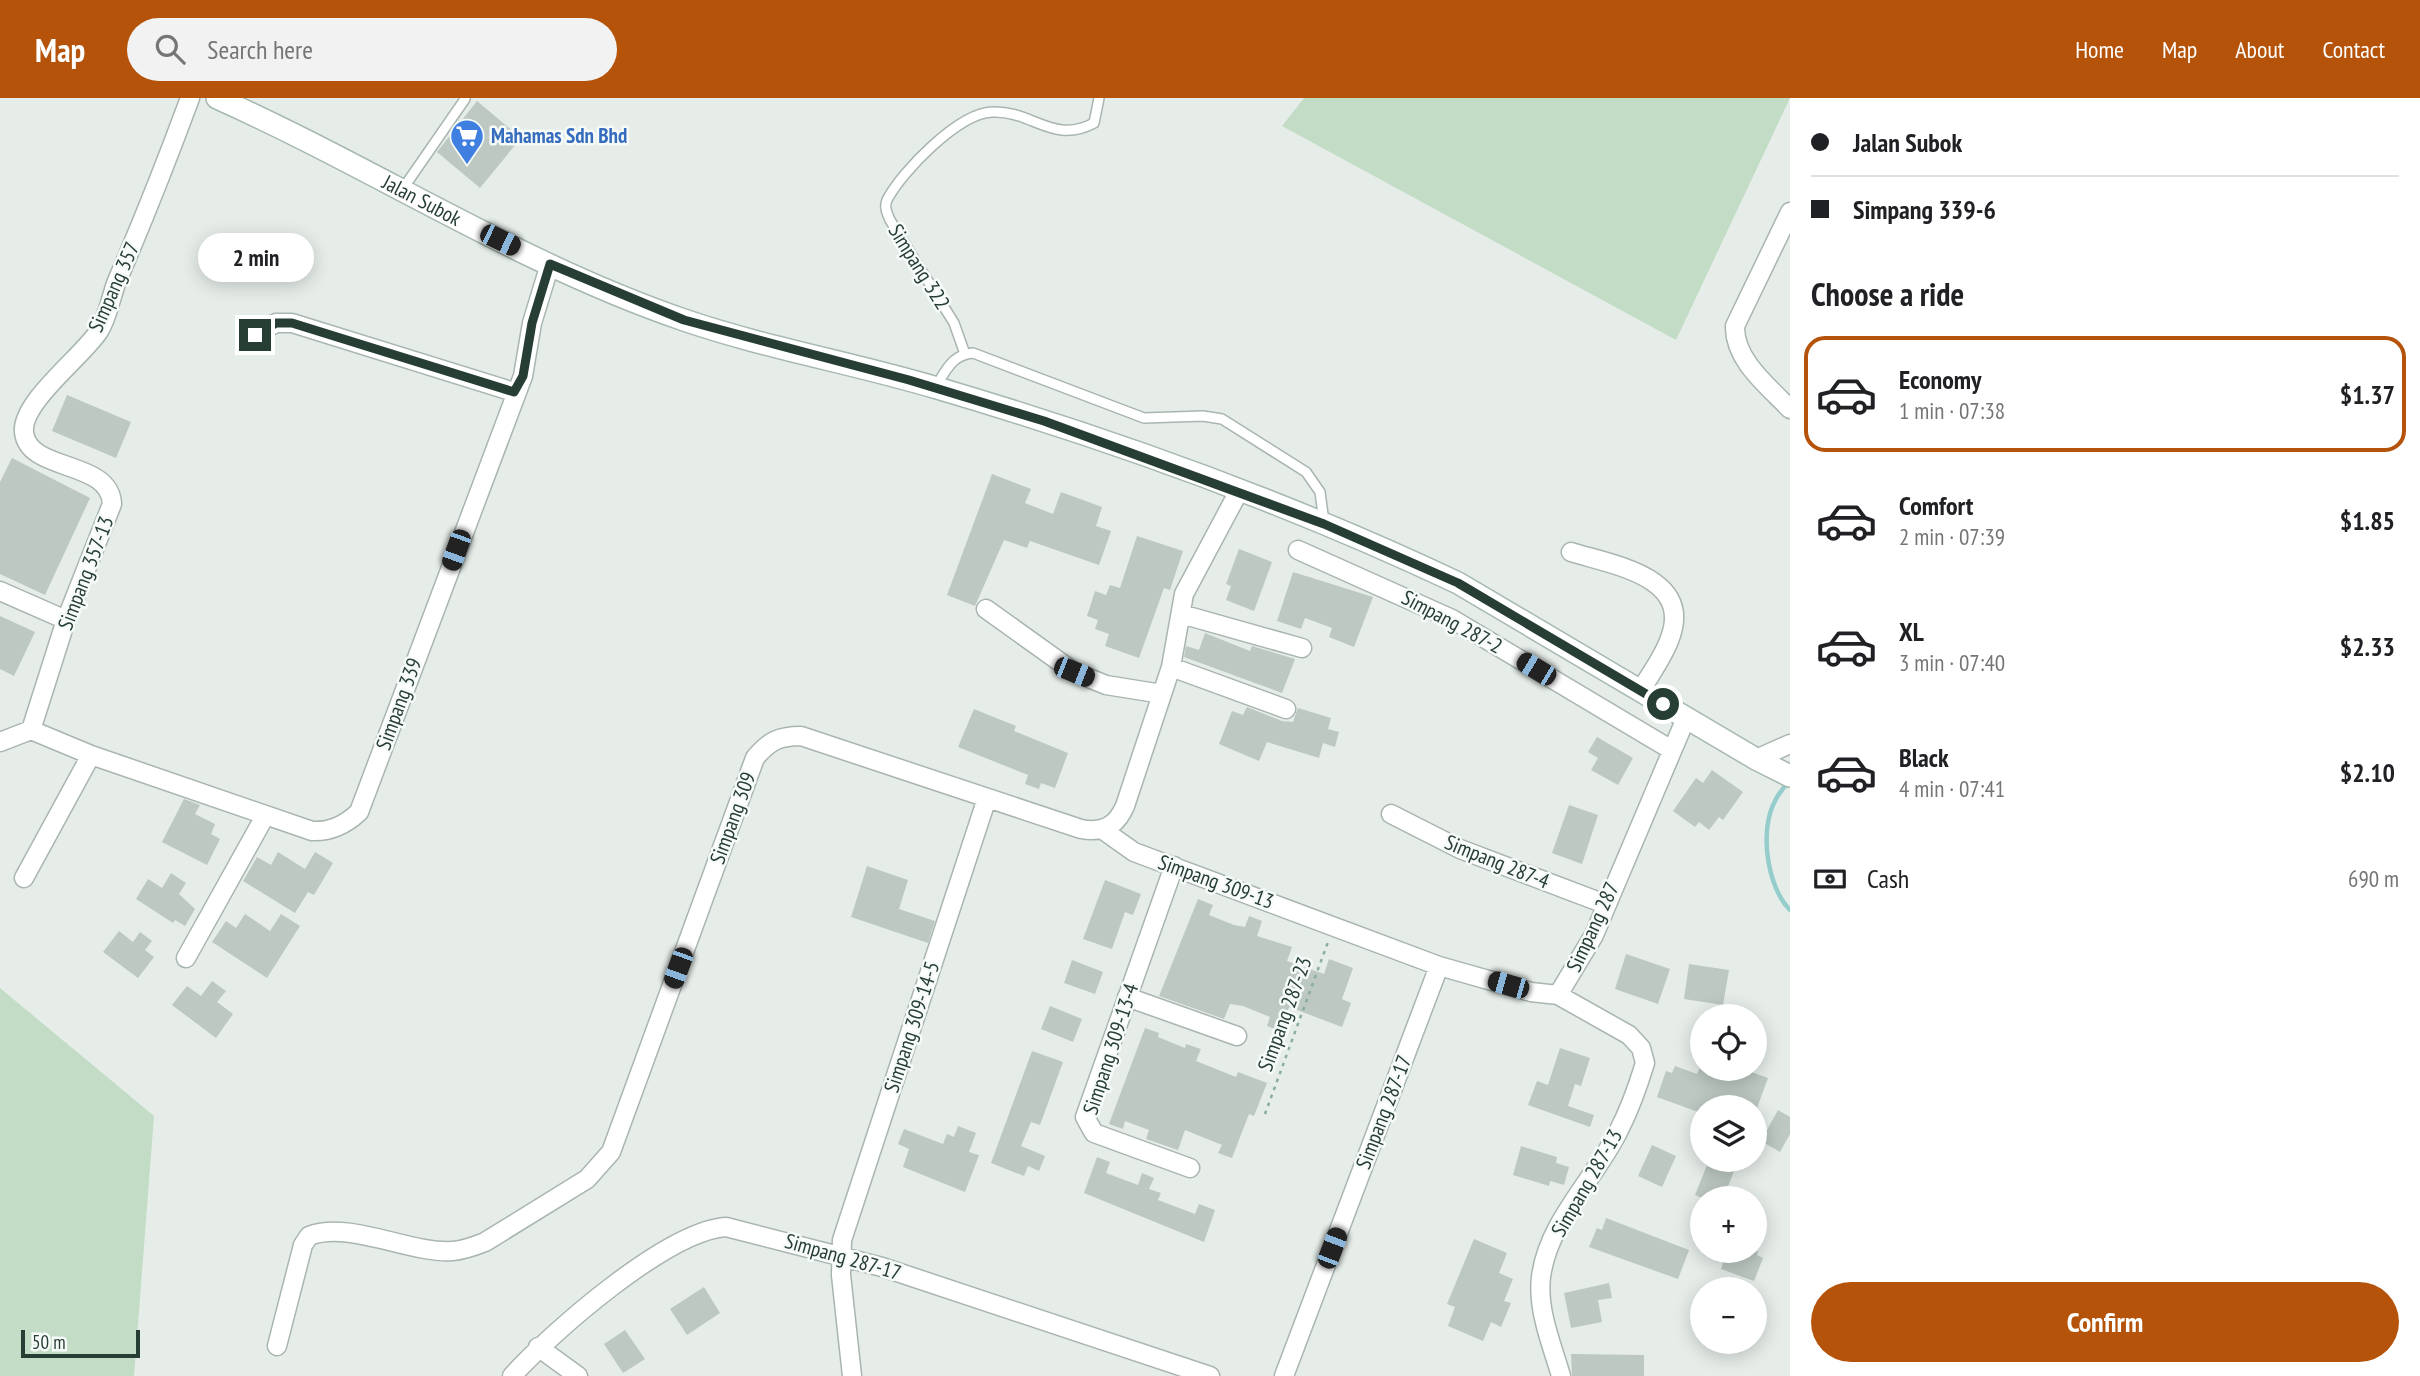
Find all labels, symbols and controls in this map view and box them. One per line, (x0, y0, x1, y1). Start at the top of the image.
search box (127, 18, 617, 81)
text: Map (35, 28, 85, 71)
icon: search (151, 30, 189, 68)
text: Search here (207, 33, 313, 66)
text: Home (2075, 34, 2124, 65)
text: Map (2162, 34, 2197, 65)
text: About (2235, 34, 2284, 65)
text: Contact (2322, 34, 2385, 65)
supermarket icon: Mahamas Sdn Bhd (448, 117, 486, 166)
place label: Mahamas Sdn Bhd (491, 122, 627, 149)
text: Jalan Subok (1853, 126, 1962, 159)
street label: Jalan Subok (377, 168, 466, 232)
text: Simpang 339-6 (1853, 193, 1996, 226)
street label: Simpang 322 (883, 219, 956, 315)
car (477, 221, 524, 259)
callout: 2 min (197, 233, 313, 282)
street label: Simpang 357 (82, 238, 145, 336)
text: 2 min (233, 243, 279, 272)
text: Choose a ride (1811, 273, 1964, 315)
route end (239, 319, 271, 351)
icon: car (1815, 363, 1878, 426)
text: Economy (1899, 363, 1981, 396)
text: $1.37 (2340, 378, 2395, 411)
text: 1 min · 07:38 (1899, 396, 2005, 425)
icon: car (1815, 489, 1878, 552)
text: Comfort (1899, 489, 1973, 522)
text: $1.85 (2340, 504, 2395, 537)
street label: Simpang 357-13 (51, 512, 120, 634)
text: 2 min · 07:39 (1899, 522, 2005, 551)
car (439, 527, 474, 573)
street label: Simpang 287-2 (1397, 584, 1507, 659)
icon: car (1815, 615, 1878, 678)
text: XL (1899, 615, 1924, 648)
text: $2.33 (2340, 630, 2395, 663)
text: 3 min · 07:40 (1899, 648, 2005, 677)
car (1513, 649, 1560, 689)
street label: Simpang 339 (369, 654, 428, 753)
car (1051, 654, 1098, 690)
route start (1647, 688, 1679, 720)
icon: car (1815, 741, 1878, 804)
text: Black (1899, 741, 1949, 774)
text: $2.10 (2340, 756, 2395, 789)
street label: Simpang 309 (703, 768, 762, 867)
text: 4 min · 07:41 (1899, 774, 2005, 803)
street label: Simpang 287-4 (1441, 828, 1554, 895)
street label: Simpang 309-13 (1155, 848, 1278, 915)
icon: cash (1811, 860, 1849, 898)
text: Cash (1867, 862, 1909, 895)
text: 690 m (2348, 864, 2399, 893)
street label: Simpang 287 (1560, 878, 1625, 976)
car (661, 945, 696, 991)
street label: Simpang 287-23 (1251, 953, 1318, 1075)
street label: Simpang 309-14-5 (878, 958, 945, 1096)
car (1485, 969, 1532, 1001)
street label: Simpang 309-13-4 (1077, 979, 1145, 1118)
map controls (1690, 1004, 1767, 1354)
button: locate (1690, 1004, 1767, 1081)
street label: Simpang 287-17 (1349, 1051, 1418, 1173)
button: layers (1690, 1095, 1767, 1172)
street label: Simpang 287-13 (1545, 1124, 1628, 1241)
button: + (1690, 1186, 1767, 1263)
car (1315, 1225, 1350, 1271)
street label: Simpang 287-17 (782, 1227, 904, 1286)
button: − (1690, 1277, 1767, 1354)
button: Confirm (1811, 1282, 2399, 1362)
scale bar (21, 1327, 140, 1359)
text: 50 m (32, 1330, 66, 1354)

